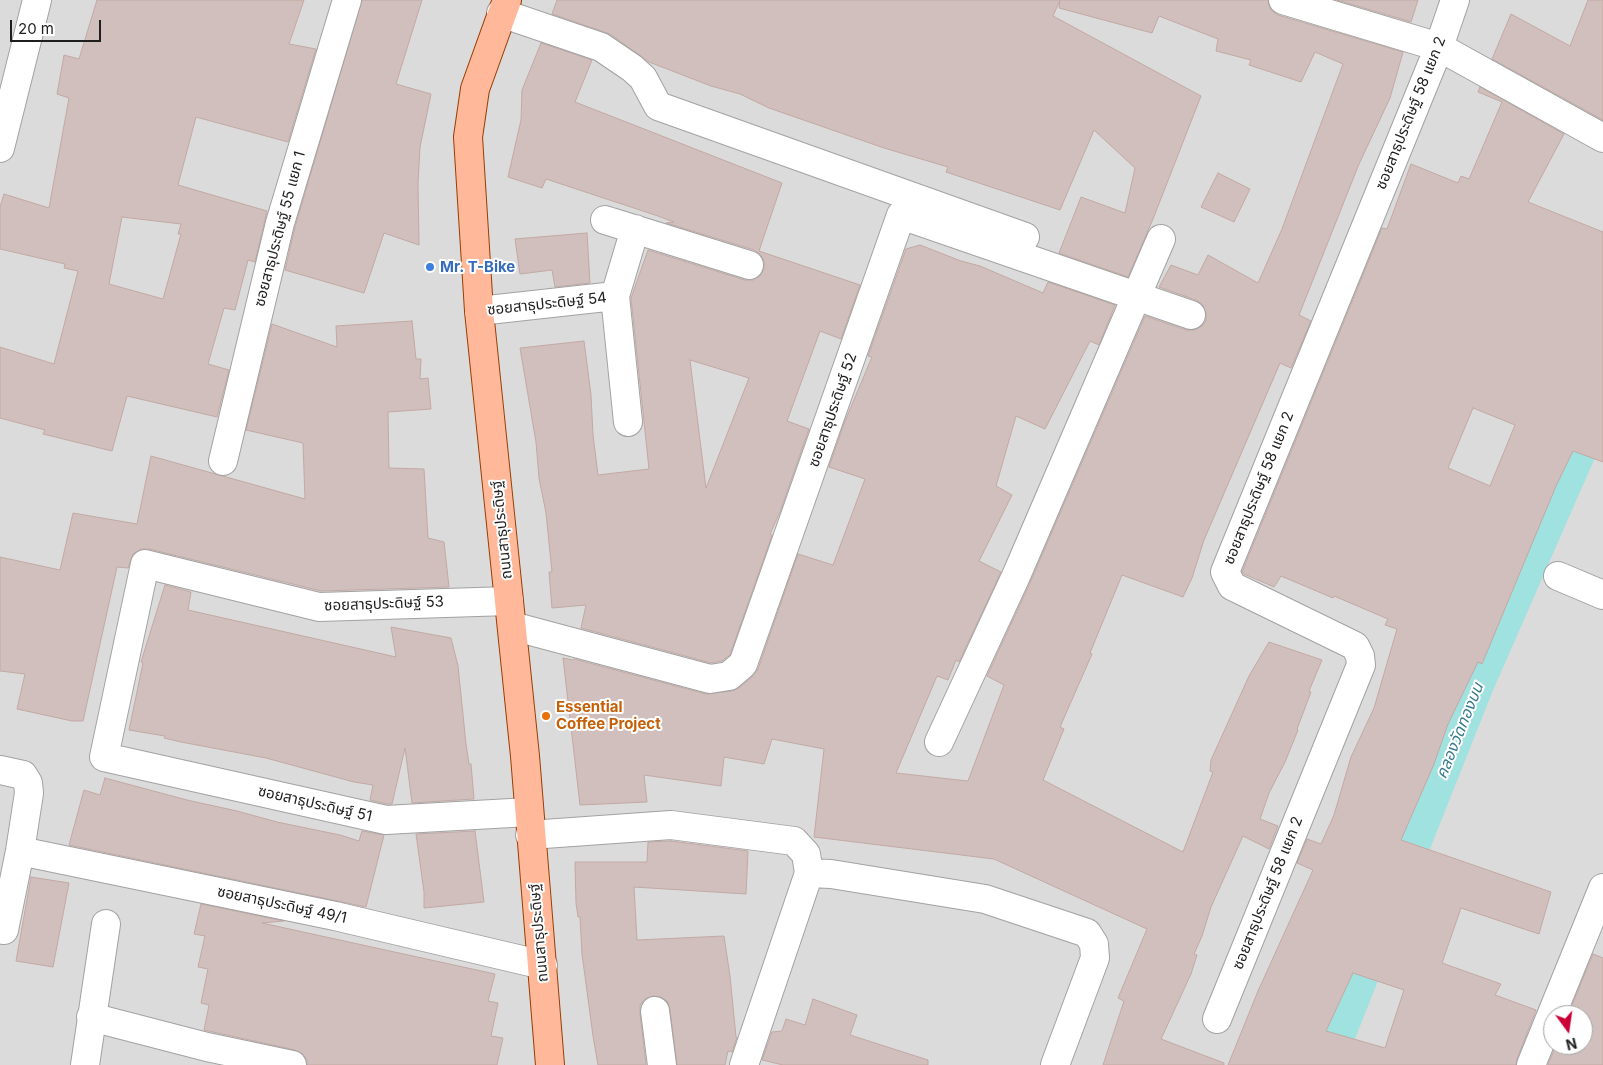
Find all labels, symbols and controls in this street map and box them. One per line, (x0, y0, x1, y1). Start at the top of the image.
scale bar (12, 10, 104, 42)
text: 20 m (18, 19, 54, 38)
street label: ซอยสาธุประดิษฐ์ 58 แยก 2 (1372, 34, 1450, 192)
street label: ซอยสาธุประดิษฐ์ 55 แยก 1 (251, 149, 309, 309)
place label: Mr. T-Bike (440, 258, 515, 276)
marker: Mr. T-Bike (424, 261, 436, 273)
street label: ซอยสาธุประดิษฐ์ 54 (486, 289, 608, 319)
street label: ซอยสาธุประดิษฐ์ 52 (805, 350, 861, 470)
street label: ซอยสาธุประดิษฐ์ 58 แยก 2 (1220, 409, 1298, 567)
street label: ถนนสาธุประดิษฐ์ (488, 480, 516, 580)
street label: ซอยสาธุประดิษฐ์ 53 (324, 593, 444, 615)
water label: คลองวัดทองบน (1432, 680, 1488, 782)
place label: Essential Coffee Project (556, 698, 661, 733)
marker: Essential Coffee Project (540, 710, 552, 722)
street label: ซอยสาธุประดิษฐ์ 51 (256, 782, 374, 826)
street label: ซอยสาธุประดิษฐ์ 58 แยก 2 (1229, 814, 1307, 972)
street label: ซอยสาธุประดิษฐ์ 49/1 (216, 882, 348, 928)
street label: ถนนสาธุประดิษฐ์ (526, 883, 552, 983)
north arrow (1543, 1005, 1593, 1055)
text: N (1564, 1035, 1579, 1054)

